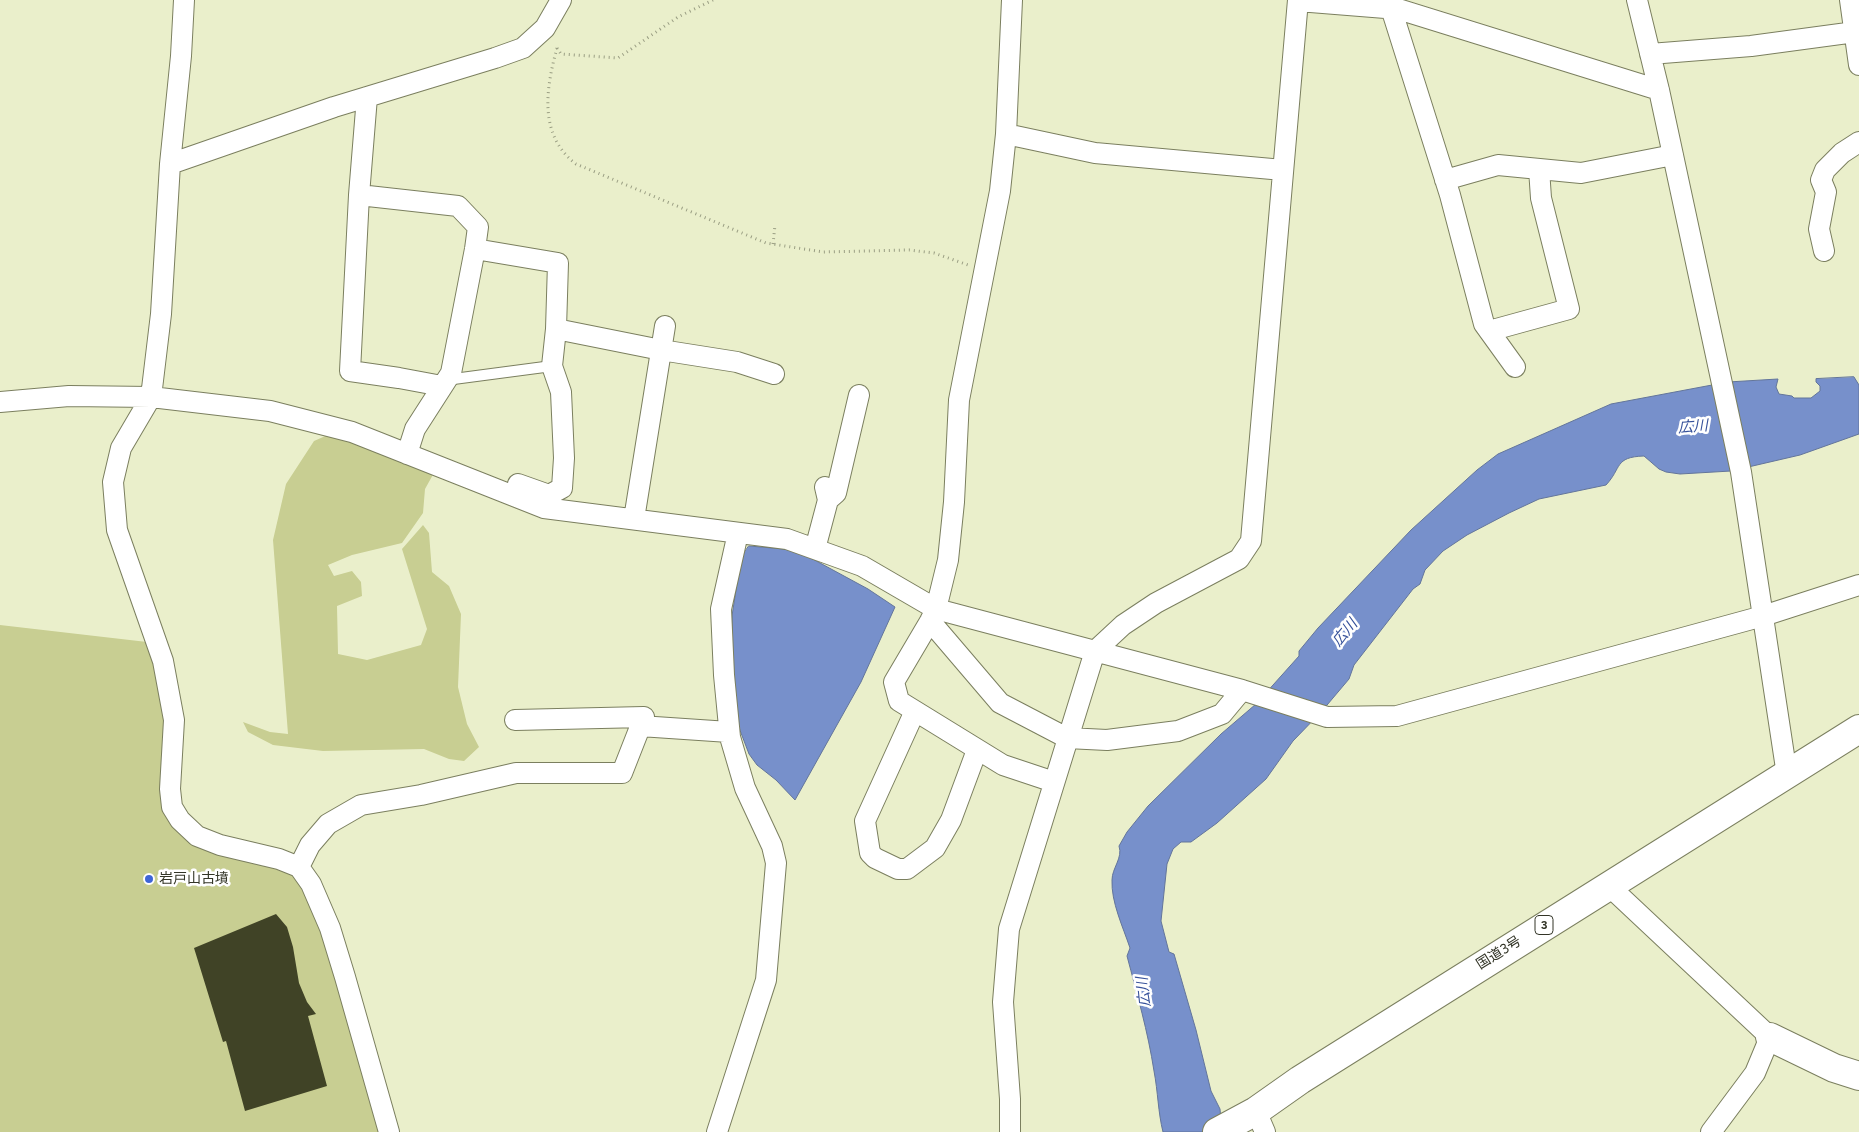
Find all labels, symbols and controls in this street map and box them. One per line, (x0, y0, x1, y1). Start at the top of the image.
water label: 広川 (1677, 417, 1709, 437)
water label: 広川 (1328, 616, 1362, 650)
place label: 岩戸山古墳 (159, 871, 229, 887)
marker: 岩戸山古墳 (143, 873, 155, 885)
road number: 3 (1535, 916, 1553, 934)
street label: 国道3号 (1474, 933, 1524, 973)
water label: 広川 (1133, 976, 1155, 1008)

